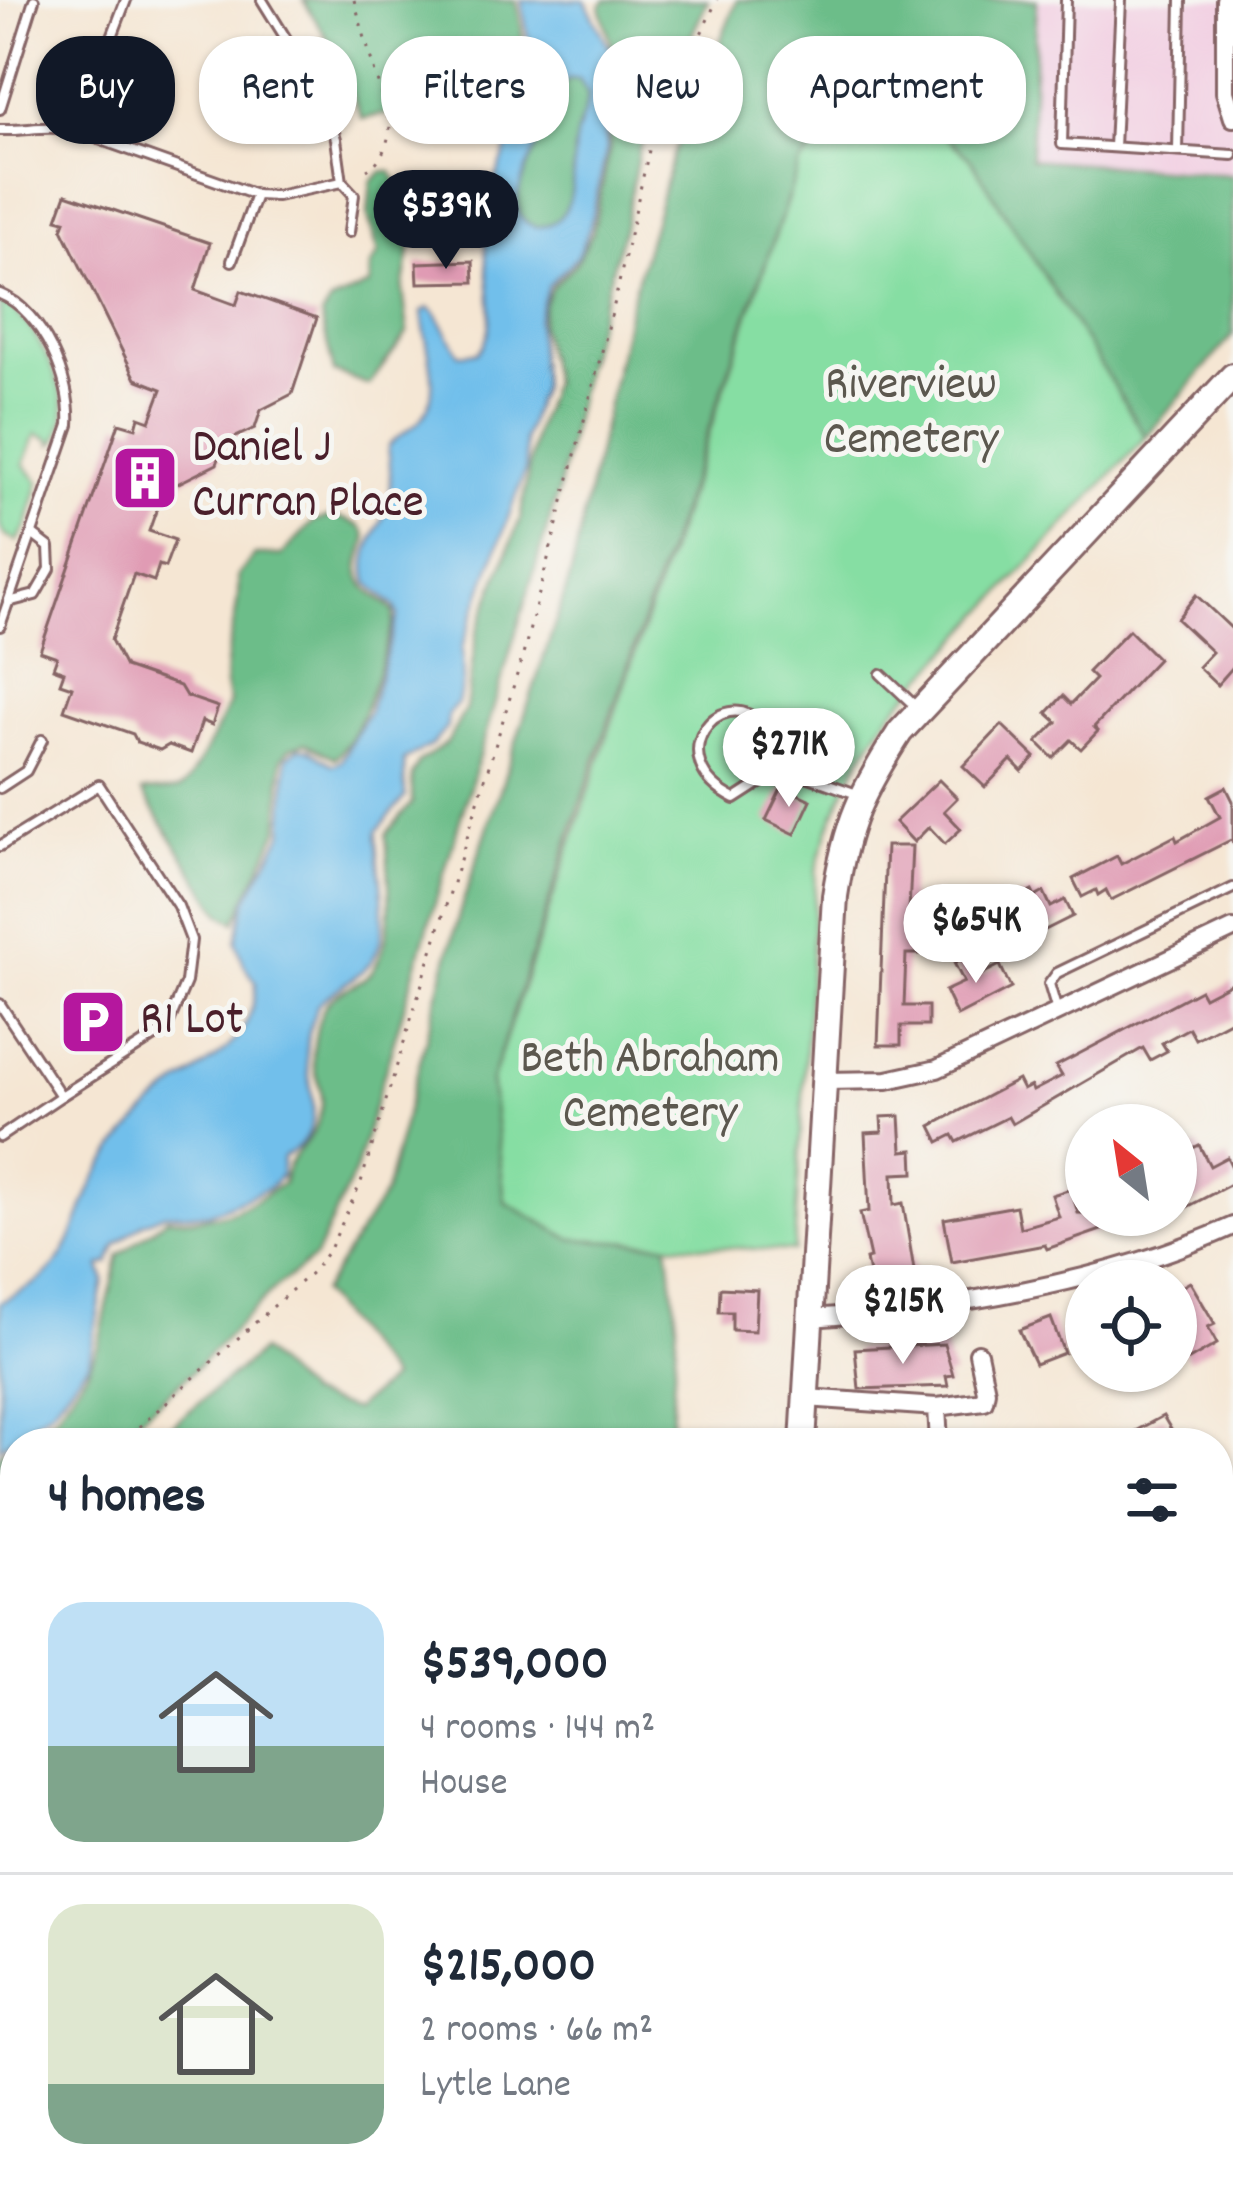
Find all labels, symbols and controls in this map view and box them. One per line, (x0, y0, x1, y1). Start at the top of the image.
chip: Buy (36, 36, 175, 144)
chip: Rent (199, 36, 357, 144)
chip: Filters (381, 36, 569, 144)
chip: New (593, 36, 743, 144)
chip: Apartment (767, 36, 1026, 144)
pin: $539K (362, 170, 530, 272)
text: $539K (400, 181, 492, 236)
park label: Riverview Cemetery (823, 353, 1000, 477)
place label: Daniel J Curran Place (192, 416, 424, 540)
building icon: Daniel J Curran Place (110, 443, 180, 513)
pin: $271K (705, 708, 873, 810)
text: $271K (750, 719, 828, 774)
pin: $654K (892, 884, 1060, 986)
text: $654K (930, 895, 1022, 950)
parking icon: R1 Lot (58, 987, 128, 1057)
place label: R1 Lot (140, 988, 244, 1057)
park label: Beth Abraham Cemetery (520, 1027, 780, 1151)
north arrow (1065, 1104, 1197, 1236)
map controls (1065, 1104, 1197, 1392)
button: locate (1065, 1260, 1197, 1392)
pin: $215K (819, 1265, 987, 1367)
text: $215K (862, 1276, 944, 1331)
text: 4 homes (48, 1464, 206, 1536)
icon: filters (1119, 1467, 1185, 1533)
text: $539,000 (420, 1631, 609, 1703)
icon: home (144, 1650, 288, 1794)
text: 4 rooms · 144 m² (420, 1703, 655, 1758)
text: House (420, 1758, 508, 1813)
text: $215,000 (420, 1933, 596, 2005)
icon: home (144, 1952, 288, 2096)
text: 2 rooms · 66 m² (420, 2005, 653, 2060)
text: Lytle Lane (420, 2060, 571, 2115)

